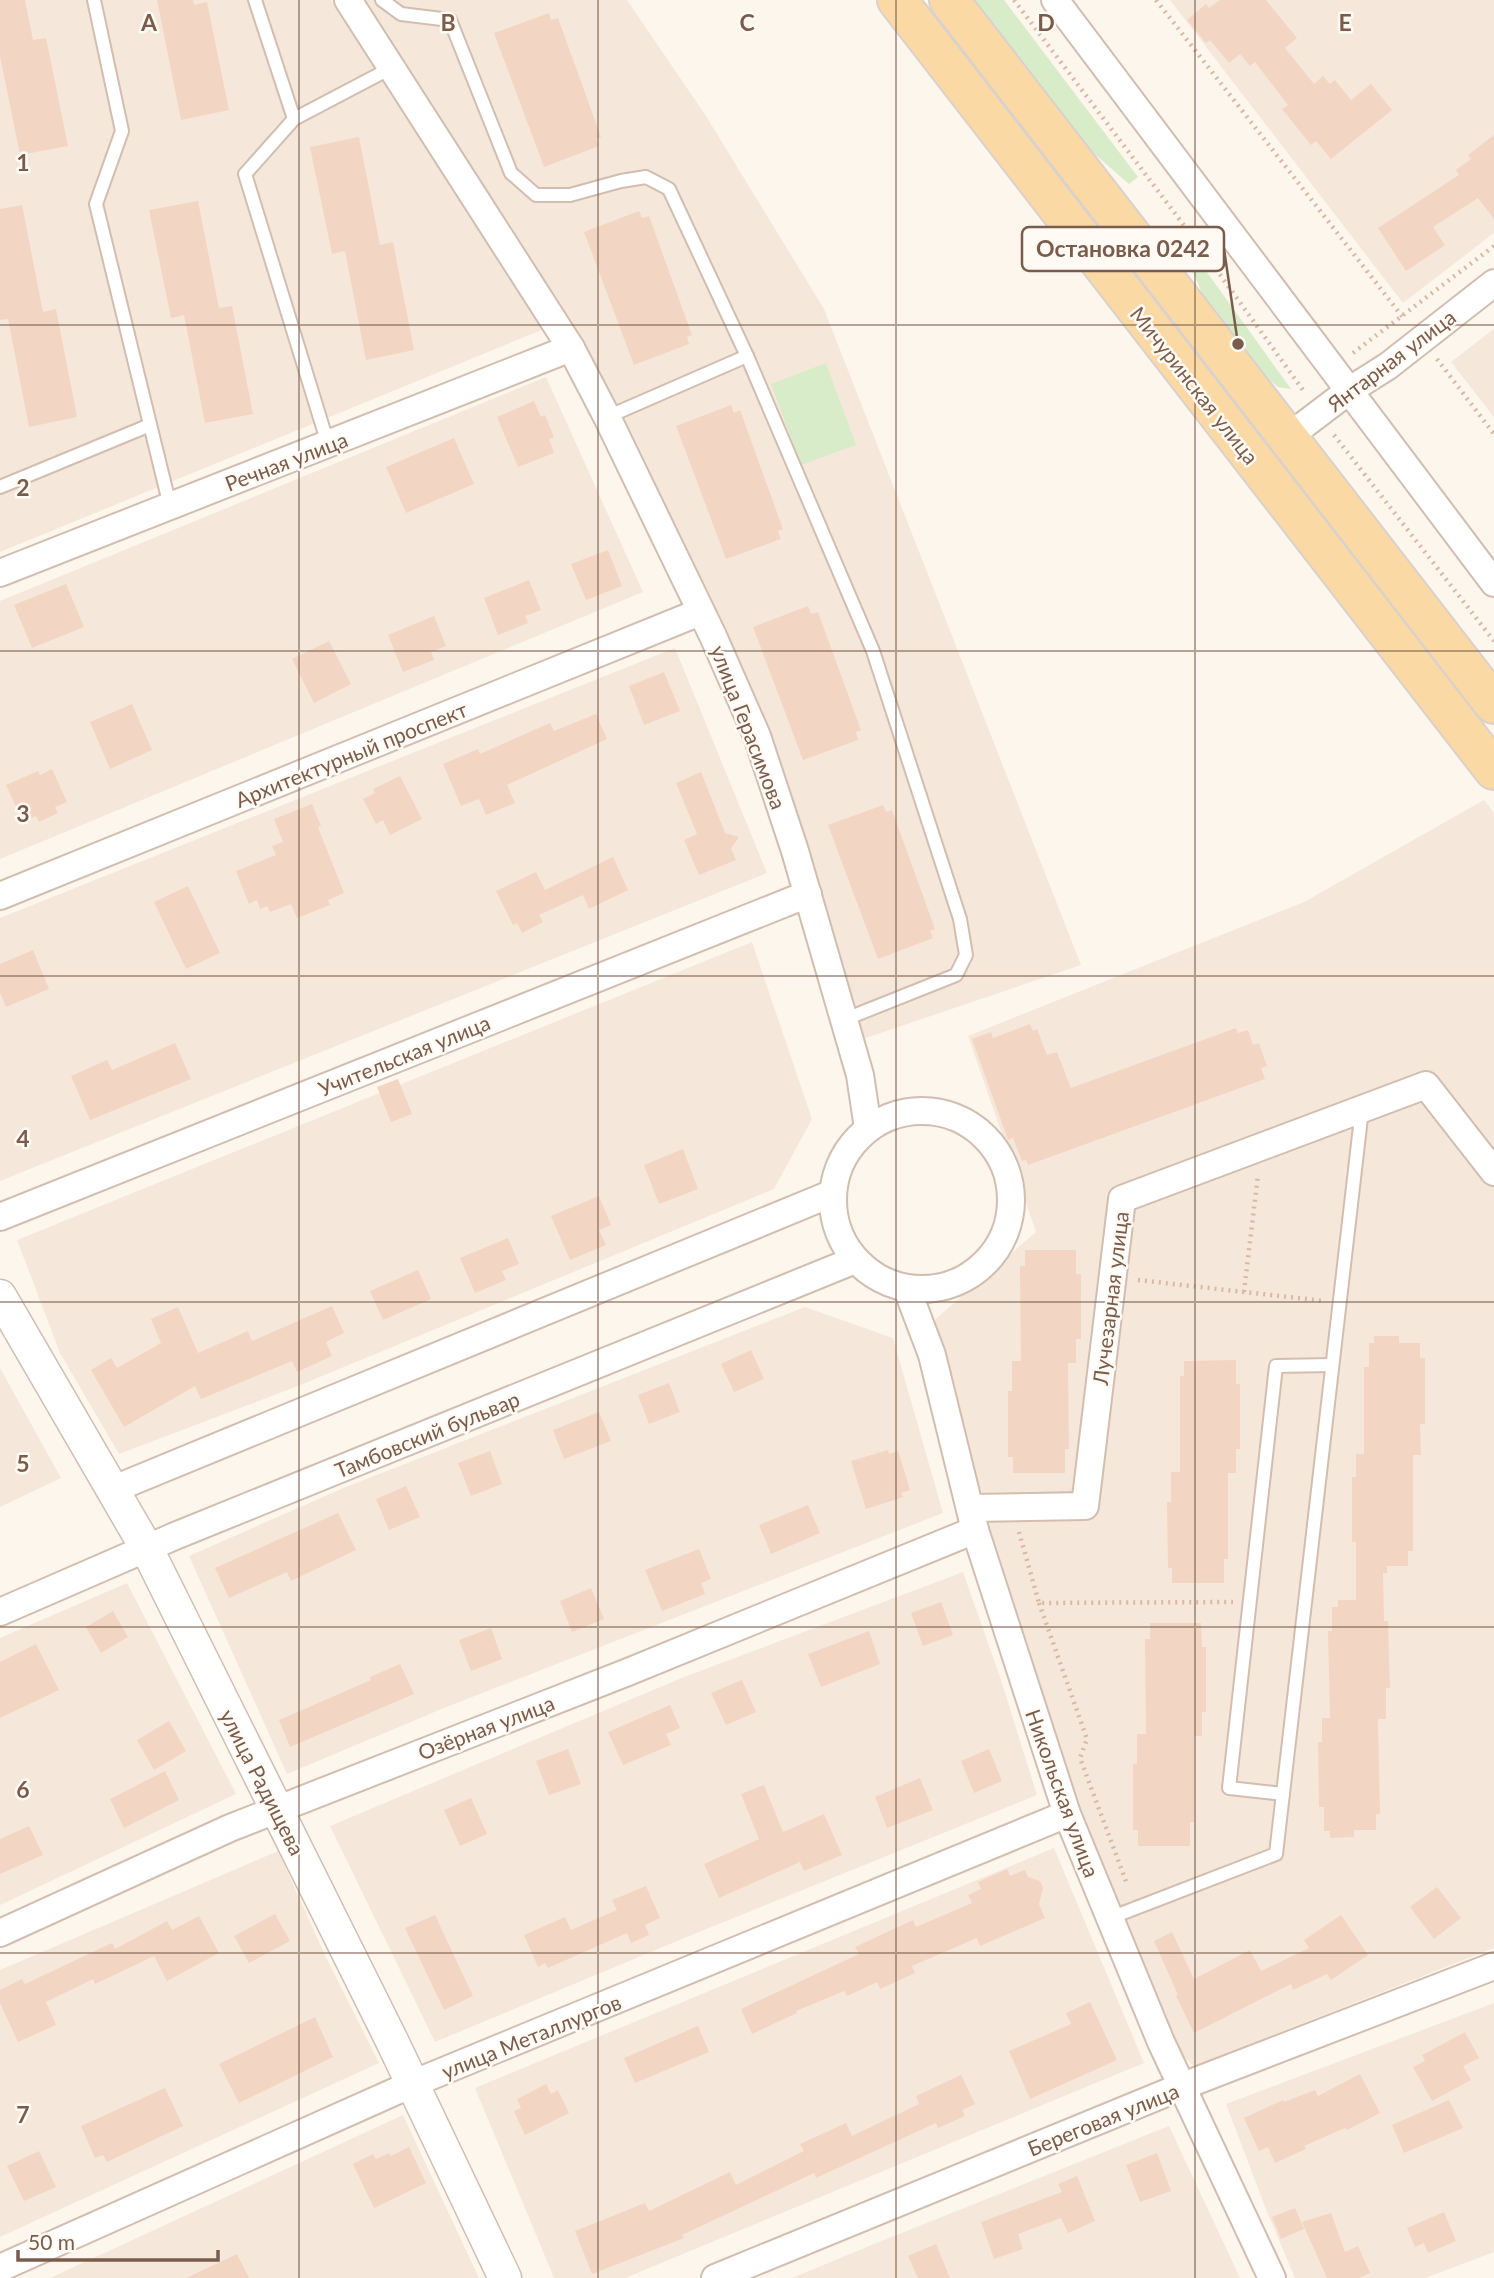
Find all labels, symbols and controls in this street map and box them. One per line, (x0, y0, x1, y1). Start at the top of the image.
text: A (140, 8, 158, 36)
text: B (440, 8, 456, 36)
text: C (739, 8, 755, 36)
text: D (1037, 8, 1055, 36)
text: E (1338, 8, 1352, 36)
text: 1 (16, 148, 30, 176)
callout: Остановка 0242 (1022, 227, 1224, 271)
text: Остановка 0242 (1036, 234, 1210, 262)
street label: Мичуринская улица (1126, 301, 1264, 469)
street label: Янтарная улица (1321, 304, 1460, 417)
street label: Речная улица (221, 426, 351, 496)
text: 2 (16, 473, 30, 501)
street label: улица Герасимова (706, 642, 792, 812)
street label: Архитектурный проспект (231, 696, 471, 812)
text: 3 (16, 799, 30, 827)
street label: Учительская улица (314, 1009, 494, 1101)
text: 4 (16, 1124, 30, 1152)
street label: Лучезарная улица (1087, 1210, 1133, 1387)
street label: Тамбовский бульвар (331, 1386, 523, 1482)
text: 5 (16, 1449, 30, 1477)
street label: Озёрная улица (414, 1689, 558, 1765)
street label: улица Радищева (215, 1705, 311, 1859)
street label: Никольская улица (1021, 1706, 1105, 1880)
text: 6 (16, 1775, 30, 1803)
street label: улица Металлургов (438, 1989, 624, 2083)
street label: Береговая улица (1024, 2077, 1182, 2161)
text: 7 (16, 2100, 30, 2128)
scale bar (18, 2218, 217, 2262)
text: 50 m (28, 2229, 75, 2254)

